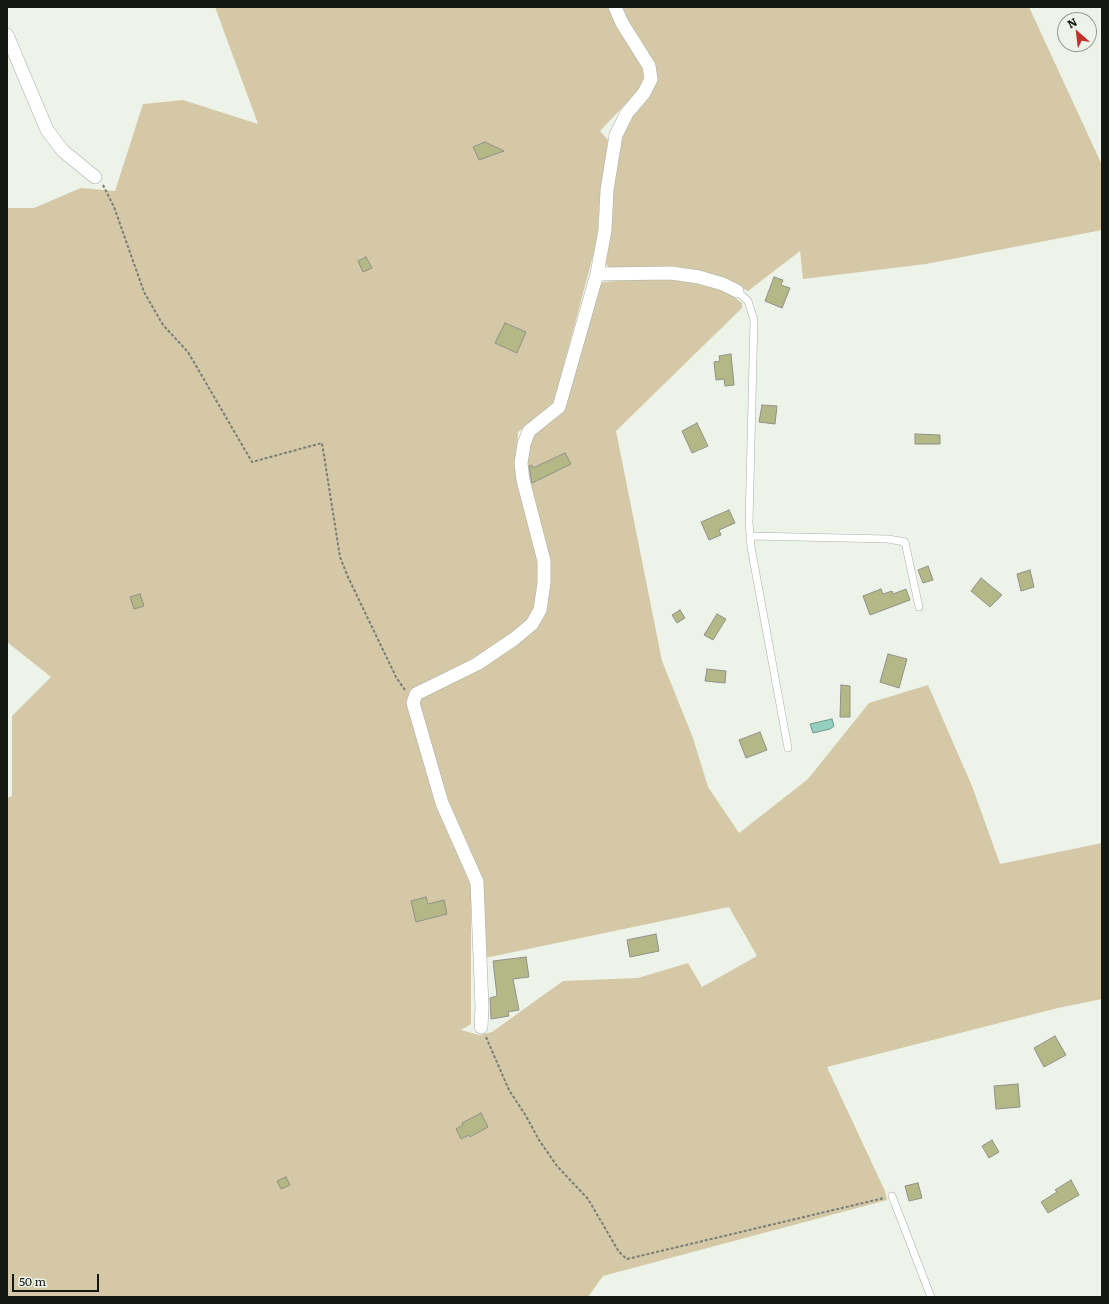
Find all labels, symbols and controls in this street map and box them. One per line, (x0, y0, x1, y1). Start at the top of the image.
north arrow (1057, 12, 1097, 52)
text: N (1064, 13, 1080, 32)
scale bar (14, 1266, 101, 1292)
text: 50 m (19, 1272, 46, 1290)

